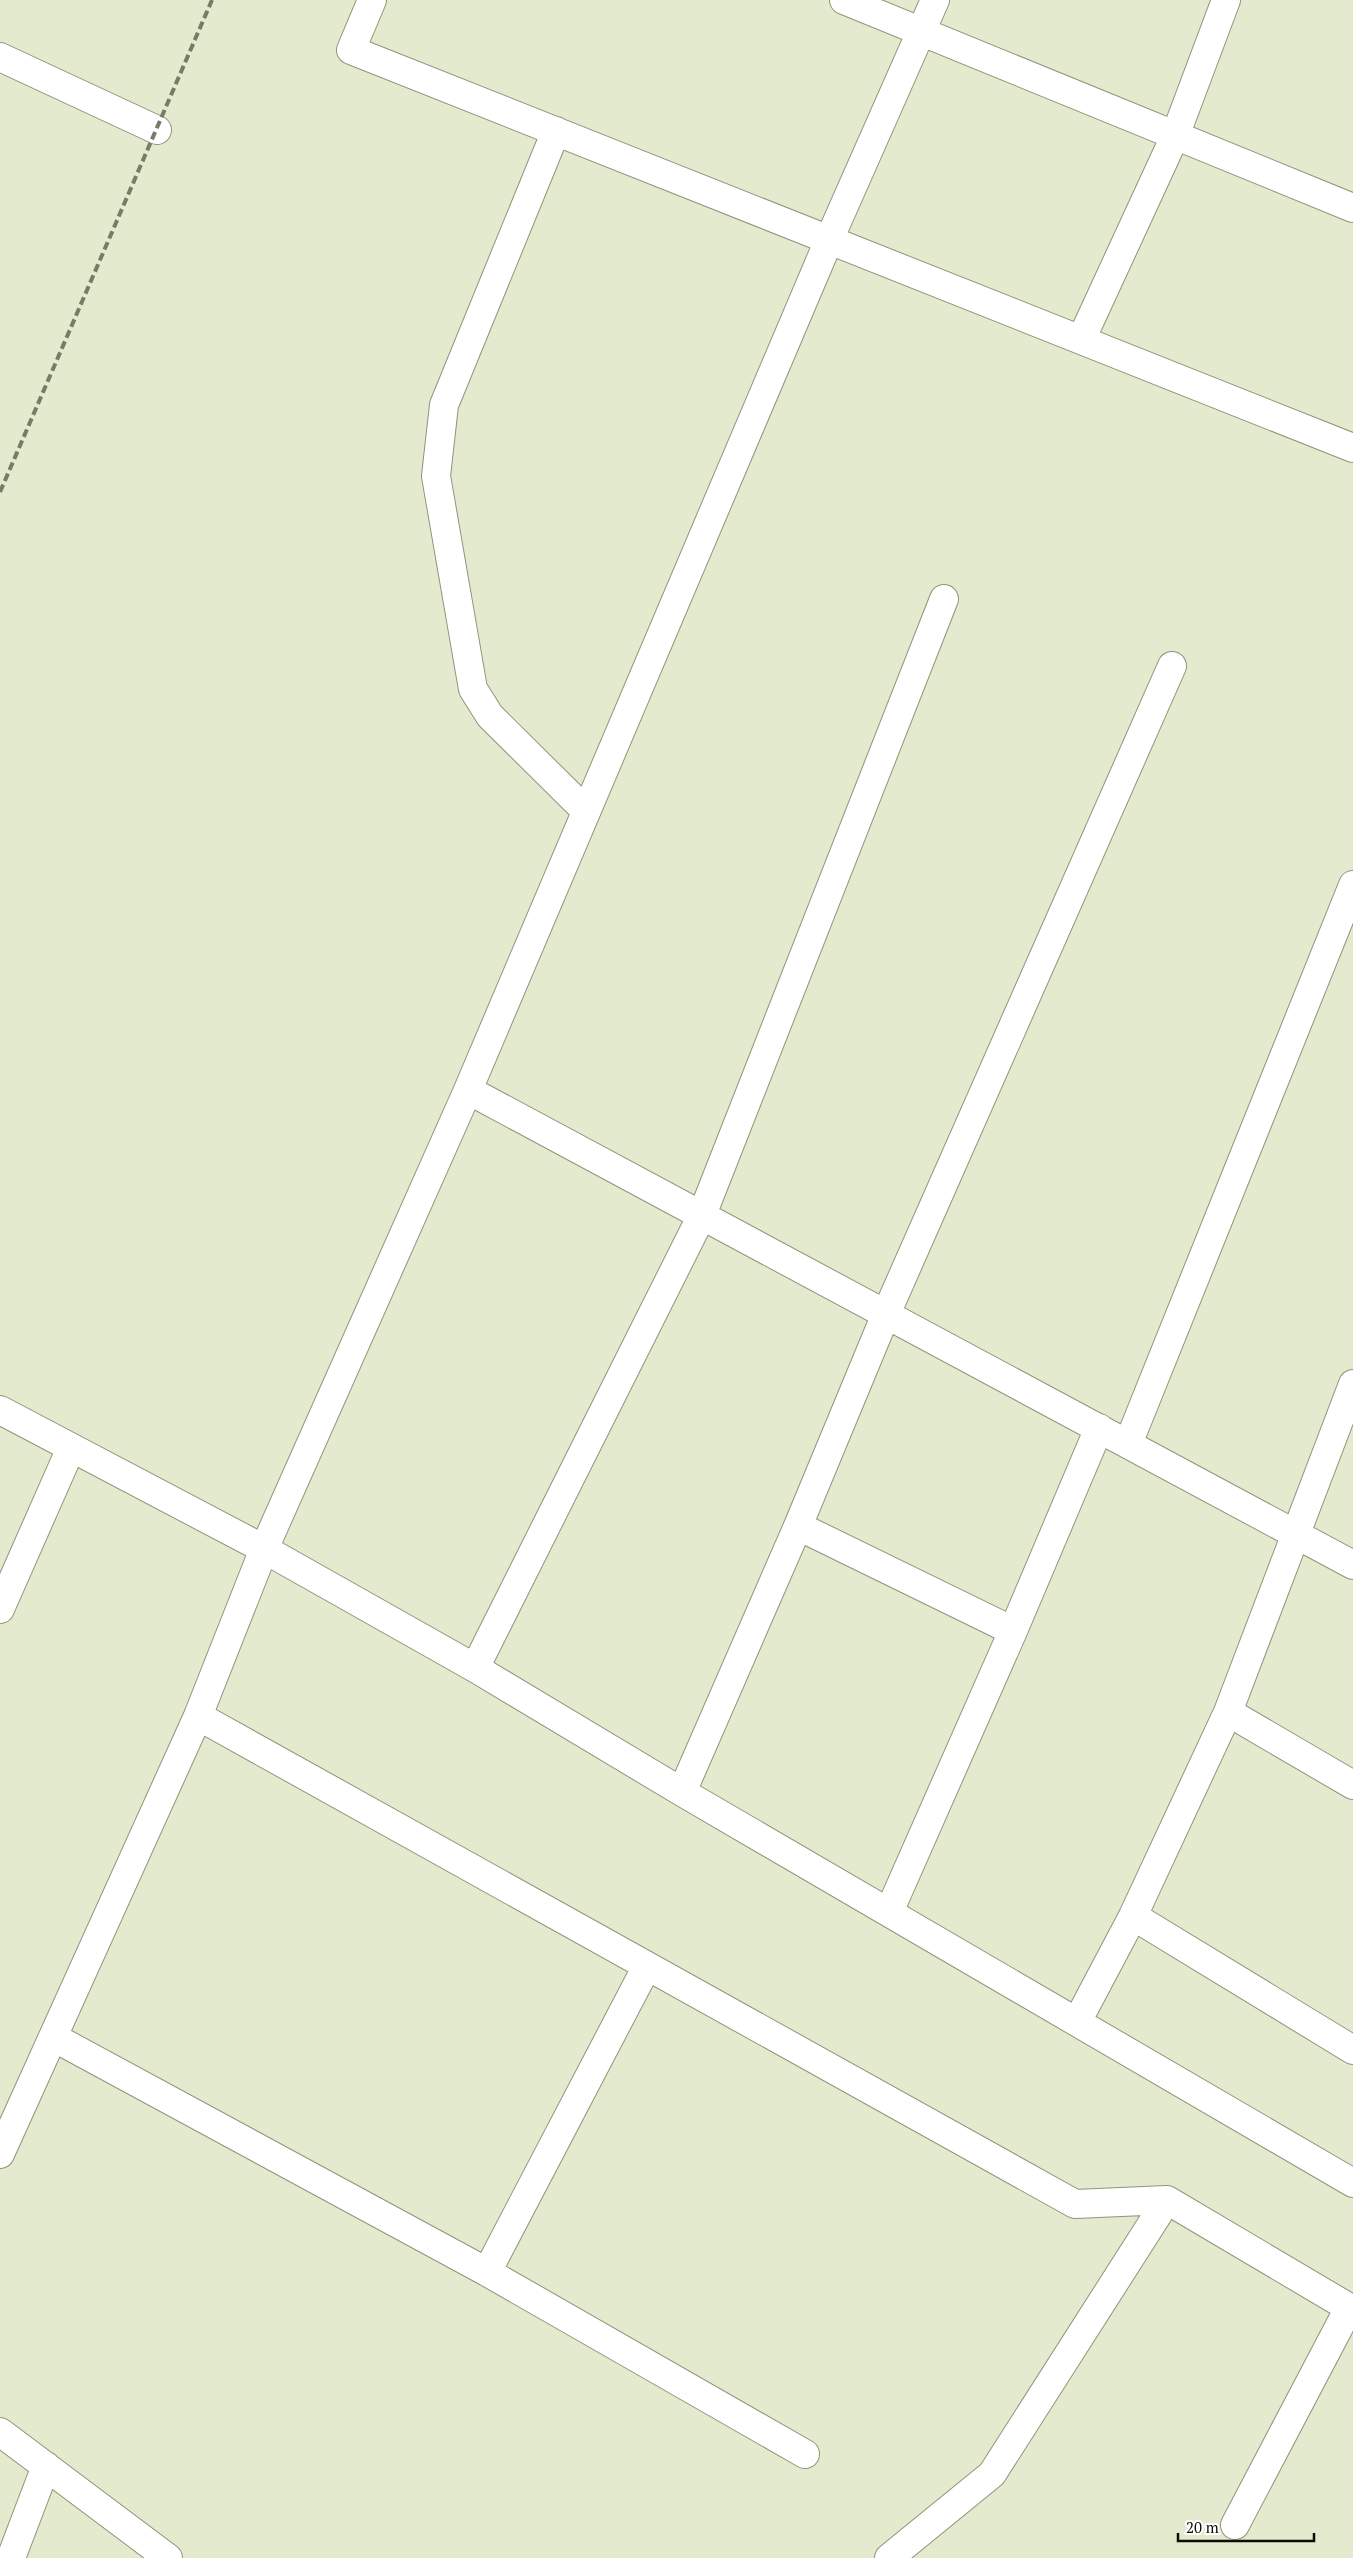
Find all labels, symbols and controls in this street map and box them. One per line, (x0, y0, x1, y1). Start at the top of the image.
scale bar (1178, 2510, 1314, 2542)
text: 20 m (1186, 2517, 1219, 2537)

